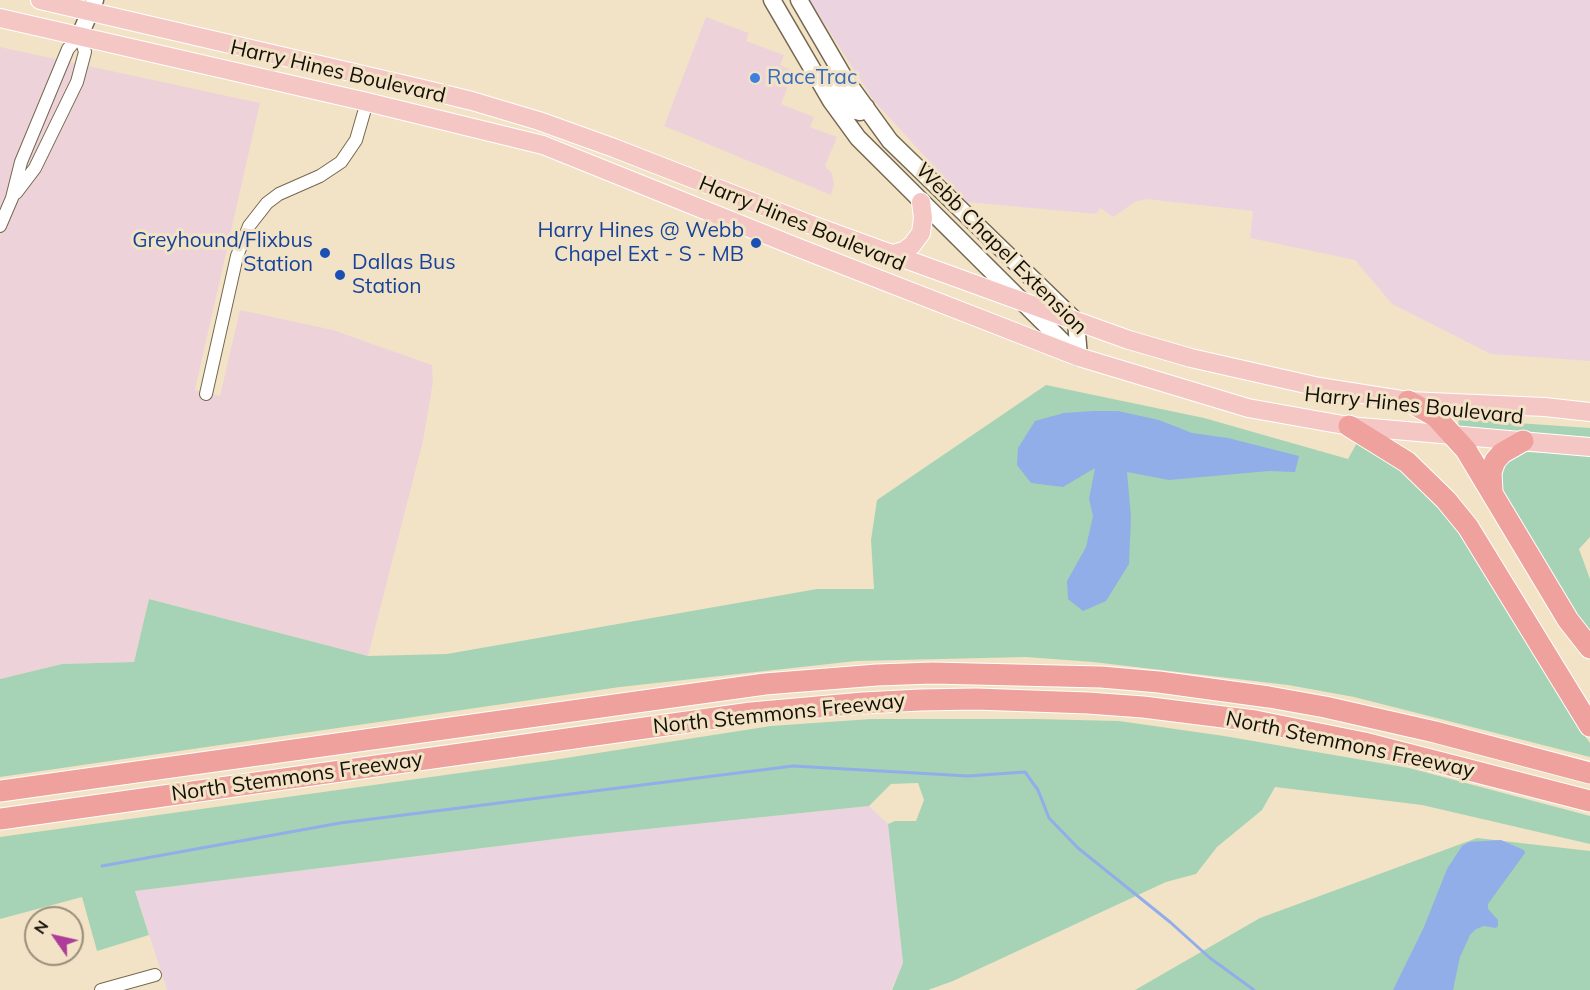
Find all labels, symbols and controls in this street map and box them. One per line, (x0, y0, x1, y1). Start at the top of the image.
street label: Harry Hines Boulevard (228, 35, 448, 109)
place label: RaceTrac (767, 65, 857, 91)
marker: RaceTrac (748, 71, 762, 85)
street label: Webb Chapel Extension (910, 158, 1092, 340)
street label: Harry Hines Boulevard (695, 171, 909, 277)
place label: Harry Hines @ Webb Chapel Ext - S - MB (538, 218, 744, 268)
place label: Greyhound/Flixbus Station (132, 228, 313, 278)
marker: Harry Hines @ Webb Chapel Ext - S - MB (749, 236, 763, 250)
marker: Greyhound/Flixbus Station (318, 246, 332, 260)
place label: Dallas Bus Station (352, 250, 456, 300)
marker: Dallas Bus Station (333, 268, 347, 282)
street label: Harry Hines Boulevard (1303, 382, 1525, 430)
street label: North Stemmons Freeway (652, 688, 906, 740)
street label: North Stemmons Freeway (1224, 706, 1476, 784)
street label: North Stemmons Freeway (170, 747, 424, 807)
north arrow (24, 906, 84, 966)
text: N (29, 916, 52, 938)

